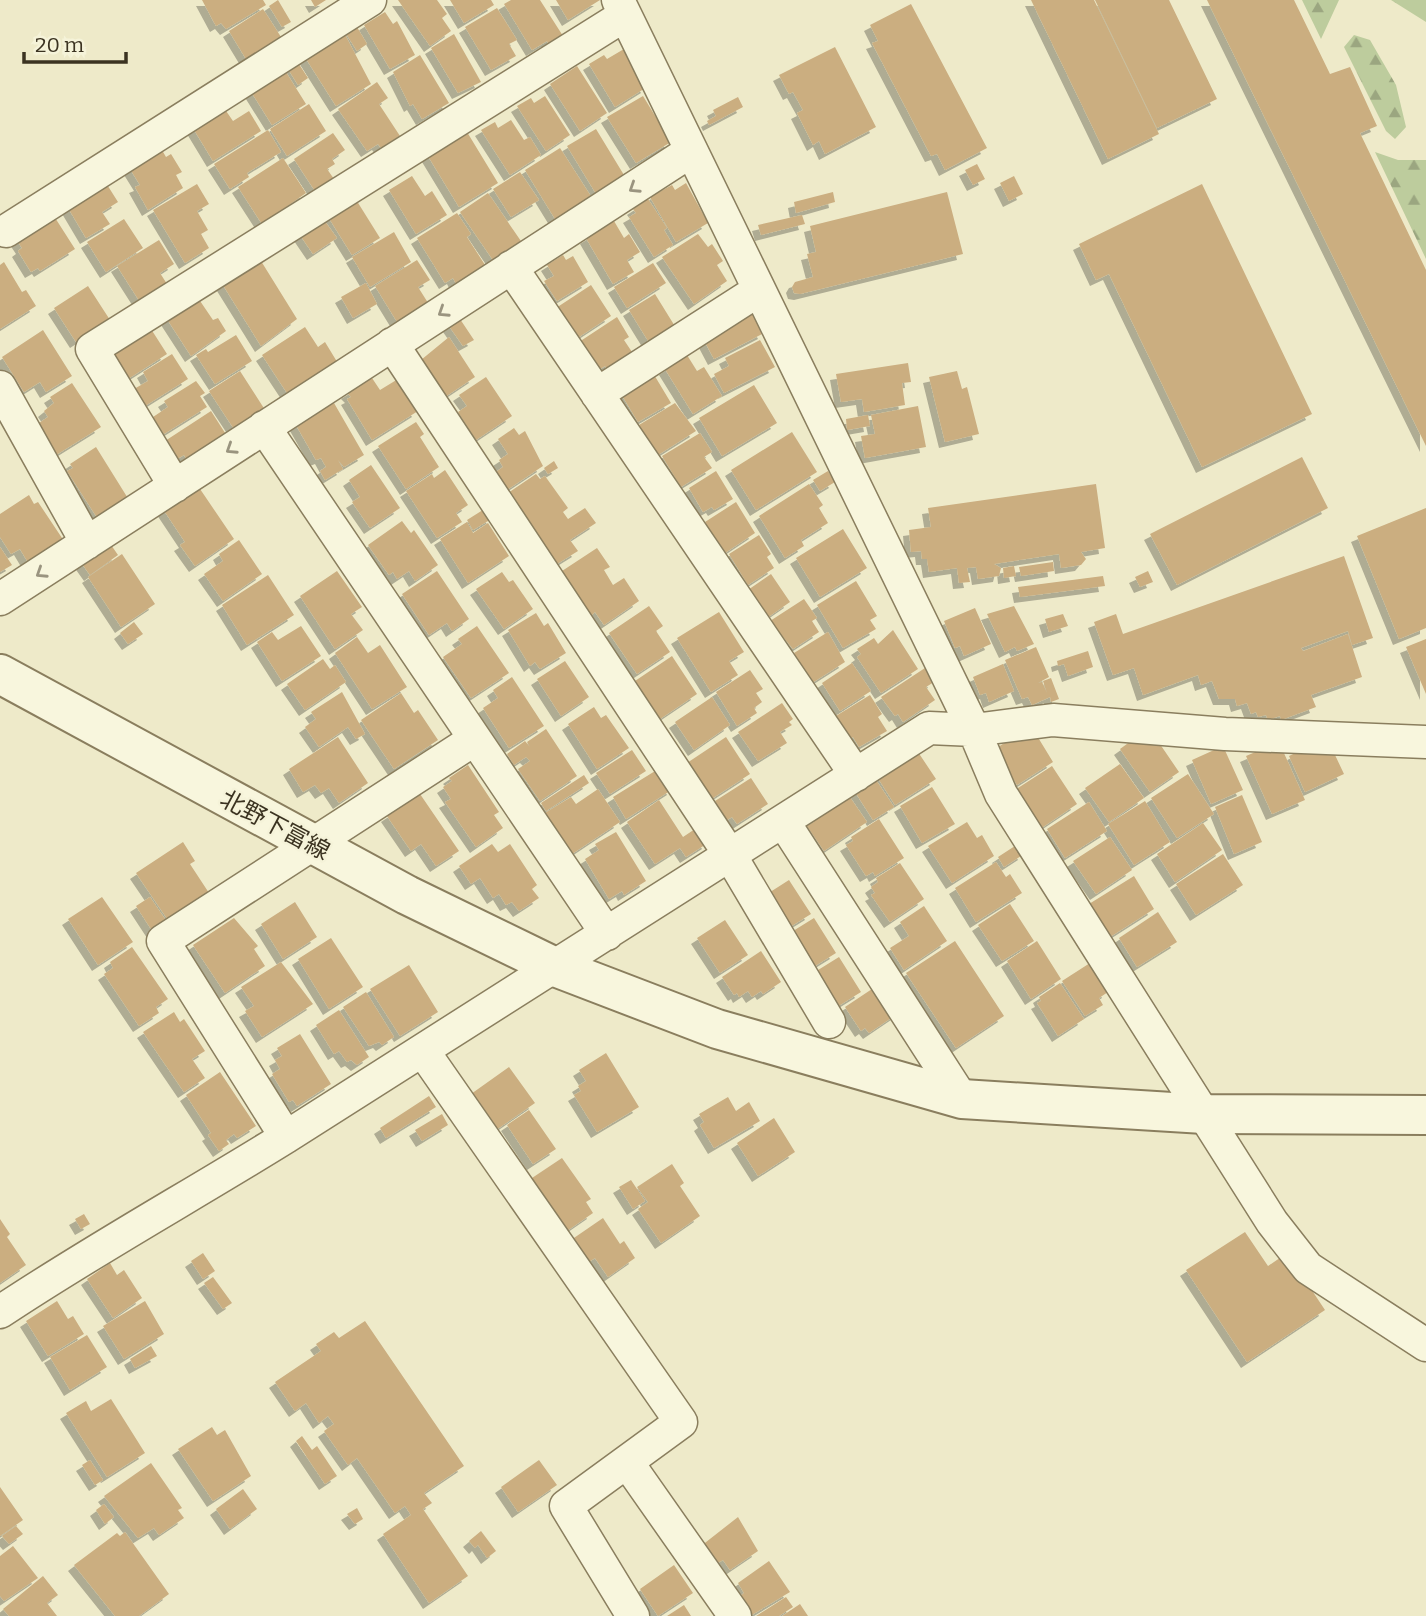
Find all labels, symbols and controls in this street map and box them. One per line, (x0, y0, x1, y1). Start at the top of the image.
scale bar (24, 21, 126, 65)
text: 20 m (35, 32, 84, 58)
one-way arrow (628, 179, 641, 192)
one-way arrow (438, 303, 451, 316)
one-way arrow (226, 440, 239, 453)
one-way arrow (36, 565, 49, 577)
street label: 北野下富線 (215, 784, 335, 866)

